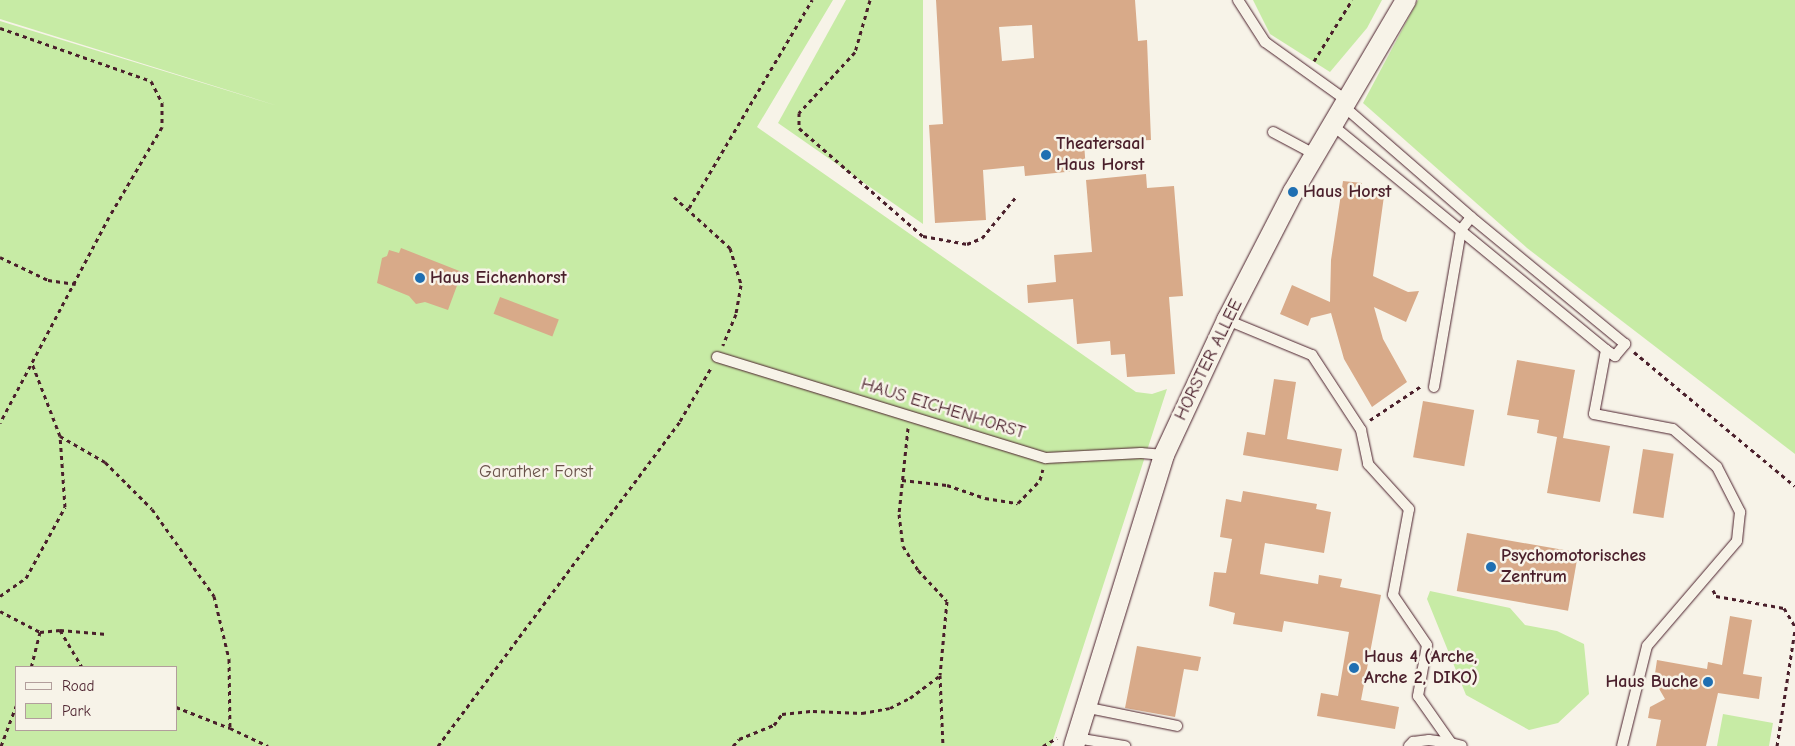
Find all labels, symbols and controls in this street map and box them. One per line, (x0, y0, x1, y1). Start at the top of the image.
place label: Theatersaal Haus Horst (1056, 134, 1145, 176)
marker: Theatersaal Haus Horst (1040, 149, 1052, 161)
place label: Haus Horst (1303, 181, 1391, 203)
marker: Haus Horst (1287, 186, 1299, 198)
place label: Haus Eichenhorst (430, 267, 567, 289)
marker: Haus Eichenhorst (414, 272, 426, 284)
street label: HORSTER ALLEE (1170, 296, 1248, 424)
street label: HAUS EICHENHORST (858, 374, 1028, 444)
park label: Garather Forst (479, 461, 593, 483)
place label: Psychomotorisches Zentrum (1501, 546, 1646, 588)
marker: Psychomotorisches Zentrum (1485, 561, 1497, 573)
place label: Haus 4 (Arche, Arche 2, DIKO) (1364, 647, 1478, 690)
marker: Haus 4 (Arche, Arche 2, DIKO) (1348, 662, 1360, 674)
legend (15, 666, 178, 731)
place label: Haus Buche (1605, 671, 1698, 693)
marker: Haus Buche (1702, 676, 1714, 688)
text: Road (62, 677, 94, 695)
text: Park (62, 702, 91, 720)

